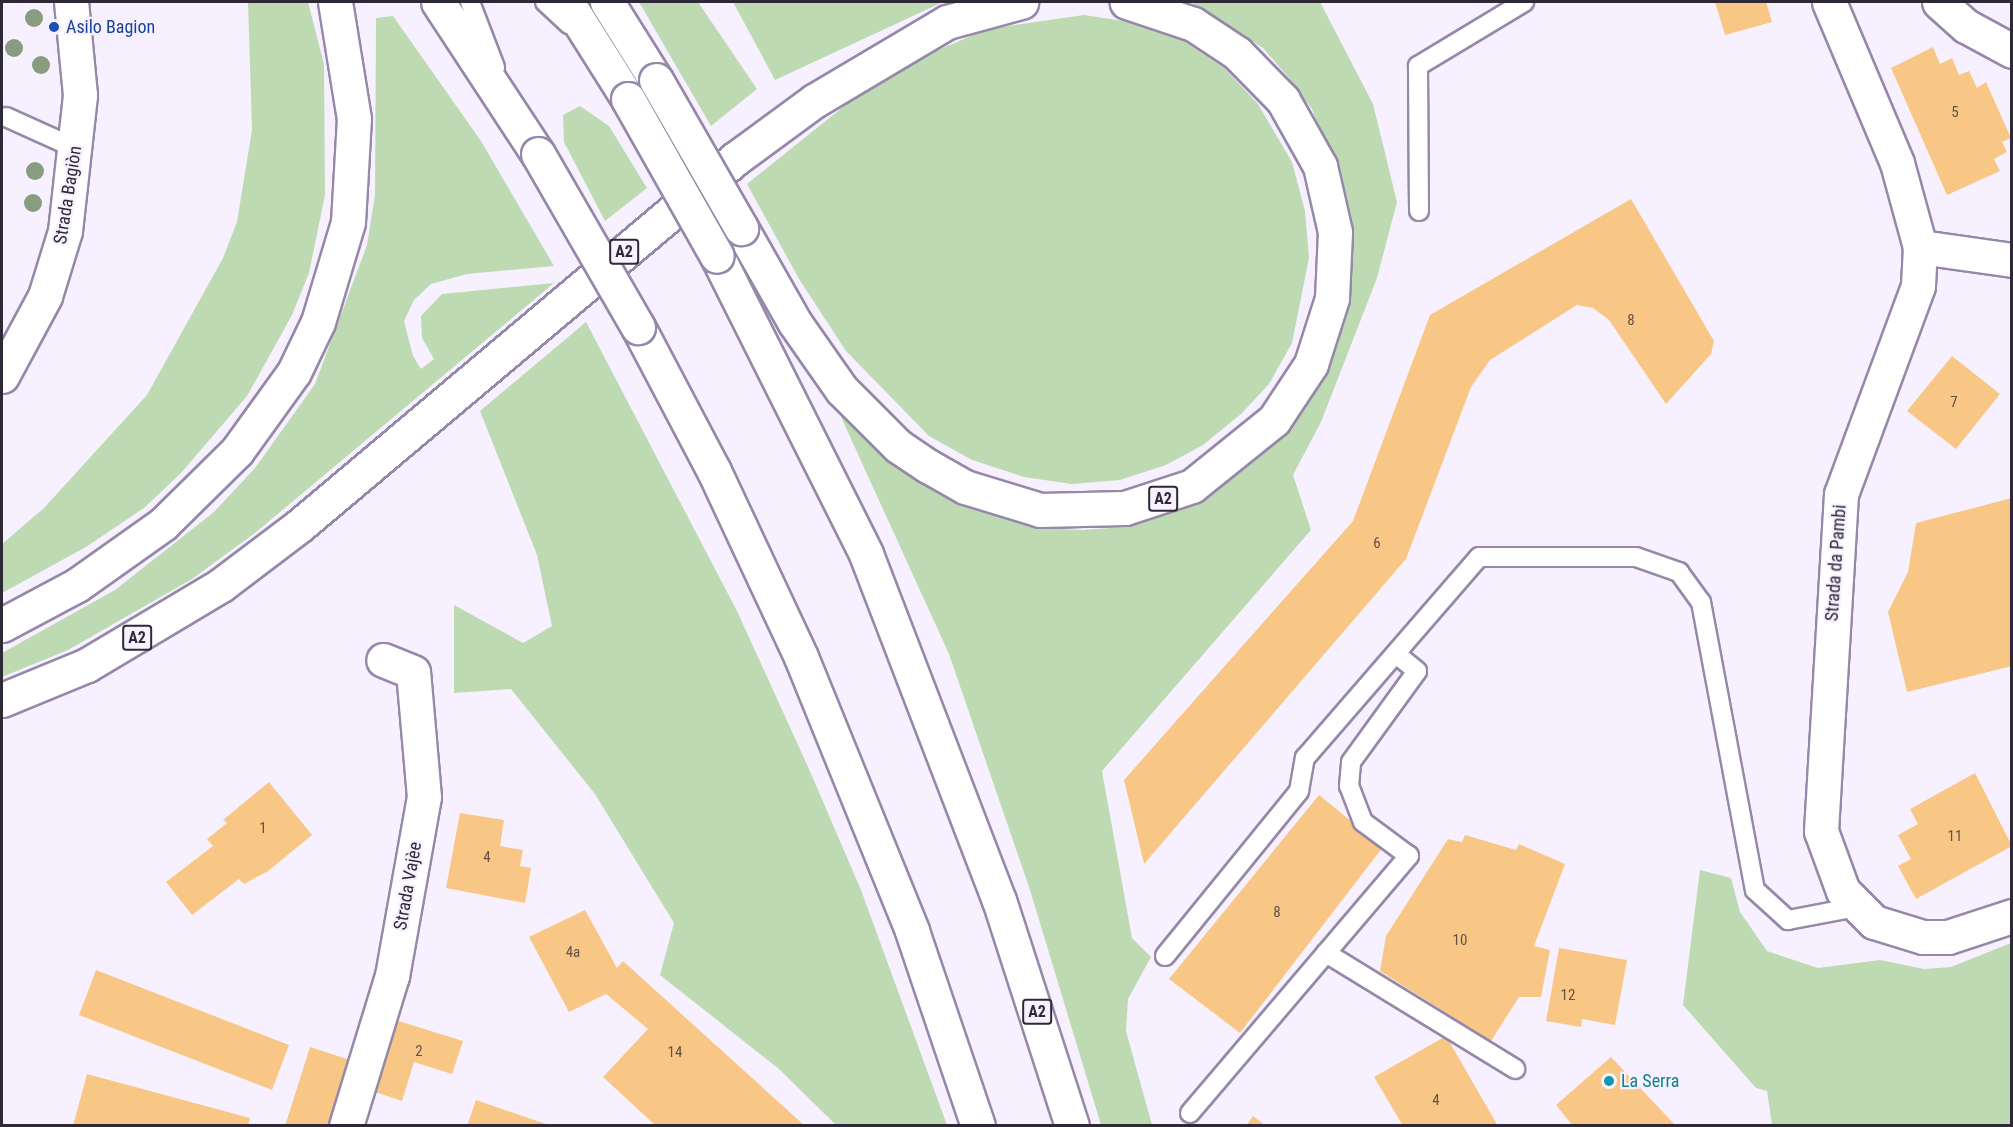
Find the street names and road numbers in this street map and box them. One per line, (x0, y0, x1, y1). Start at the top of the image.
street label: Strada Bagiòn (50, 144, 86, 246)
road number: A2 (609, 239, 639, 265)
road number: A2 (1148, 486, 1178, 512)
street label: Strada da Pambi (1821, 504, 1851, 622)
road number: A2 (122, 625, 152, 651)
street label: Strada Vajèe (390, 840, 426, 932)
road number: A2 (1022, 999, 1052, 1025)

